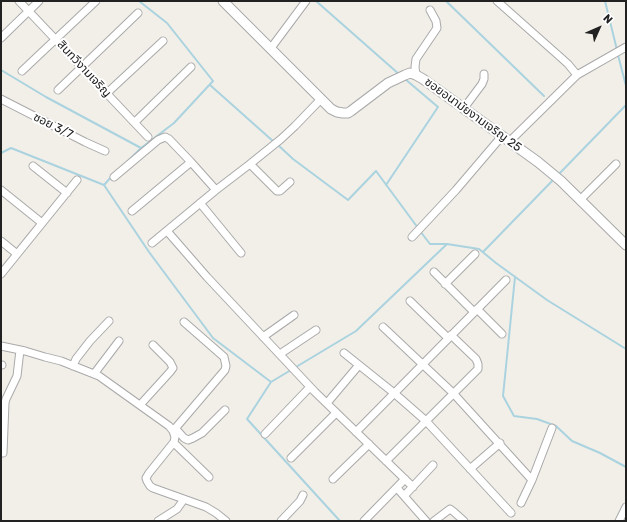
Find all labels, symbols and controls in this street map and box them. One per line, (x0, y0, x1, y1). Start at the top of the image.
north arrow (579, 8, 619, 48)
text: N (600, 12, 615, 27)
street label: สินทวีงามเจริญ (54, 38, 114, 100)
street label: ซอยอนามัยงามเจริญ 25 (422, 75, 524, 155)
street label: ซอย 3/7 (31, 110, 75, 142)

